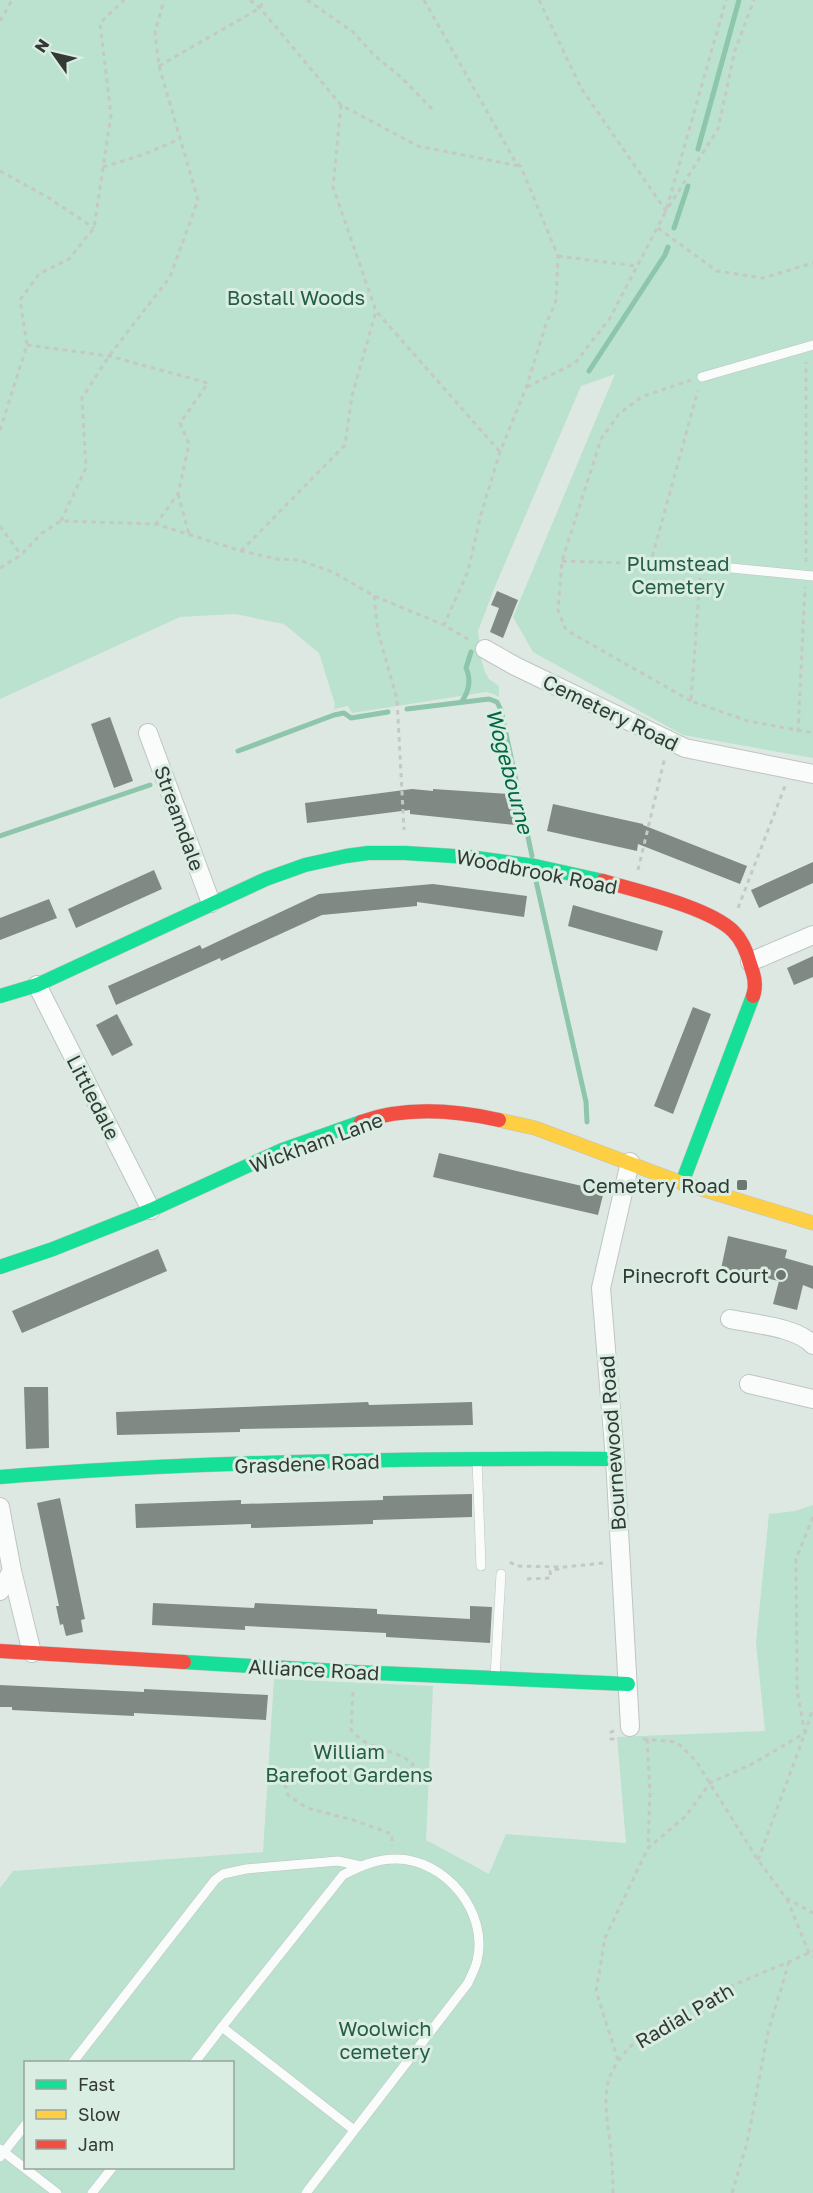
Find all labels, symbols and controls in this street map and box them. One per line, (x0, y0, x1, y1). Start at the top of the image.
north arrow (24, 24, 84, 84)
text: N (30, 35, 53, 56)
park label: Bostall Woods (227, 285, 365, 309)
park label: Plumstead Cemetery (626, 551, 730, 598)
street label: Cemetery Road (539, 669, 683, 755)
water label: Wogebourne (481, 706, 540, 838)
street label: Streamdale (150, 762, 210, 874)
street label: Woodbrook Road (454, 844, 620, 898)
street label: Littledale (62, 1051, 126, 1143)
street label: Wickham Lane (246, 1107, 386, 1177)
place label: Cemetery Road (582, 1173, 730, 1197)
marker: Cemetery Road (735, 1178, 749, 1192)
place label: Pinecroft Court (622, 1263, 769, 1287)
marker: Pinecroft Court (774, 1268, 788, 1282)
street label: Bournewood Road (594, 1355, 630, 1531)
street label: Grasdene Road (234, 1448, 380, 1478)
street label: Alliance Road (248, 1654, 380, 1684)
park label: William Barefoot Gardens (265, 1739, 433, 1786)
street label: Radial Path (631, 1977, 737, 2053)
park label: Woolwich cemetery (338, 2016, 432, 2063)
legend (24, 2061, 234, 2169)
text: Fast (78, 2073, 115, 2095)
text: Slow (78, 2103, 121, 2125)
text: Jam (78, 2133, 114, 2155)

